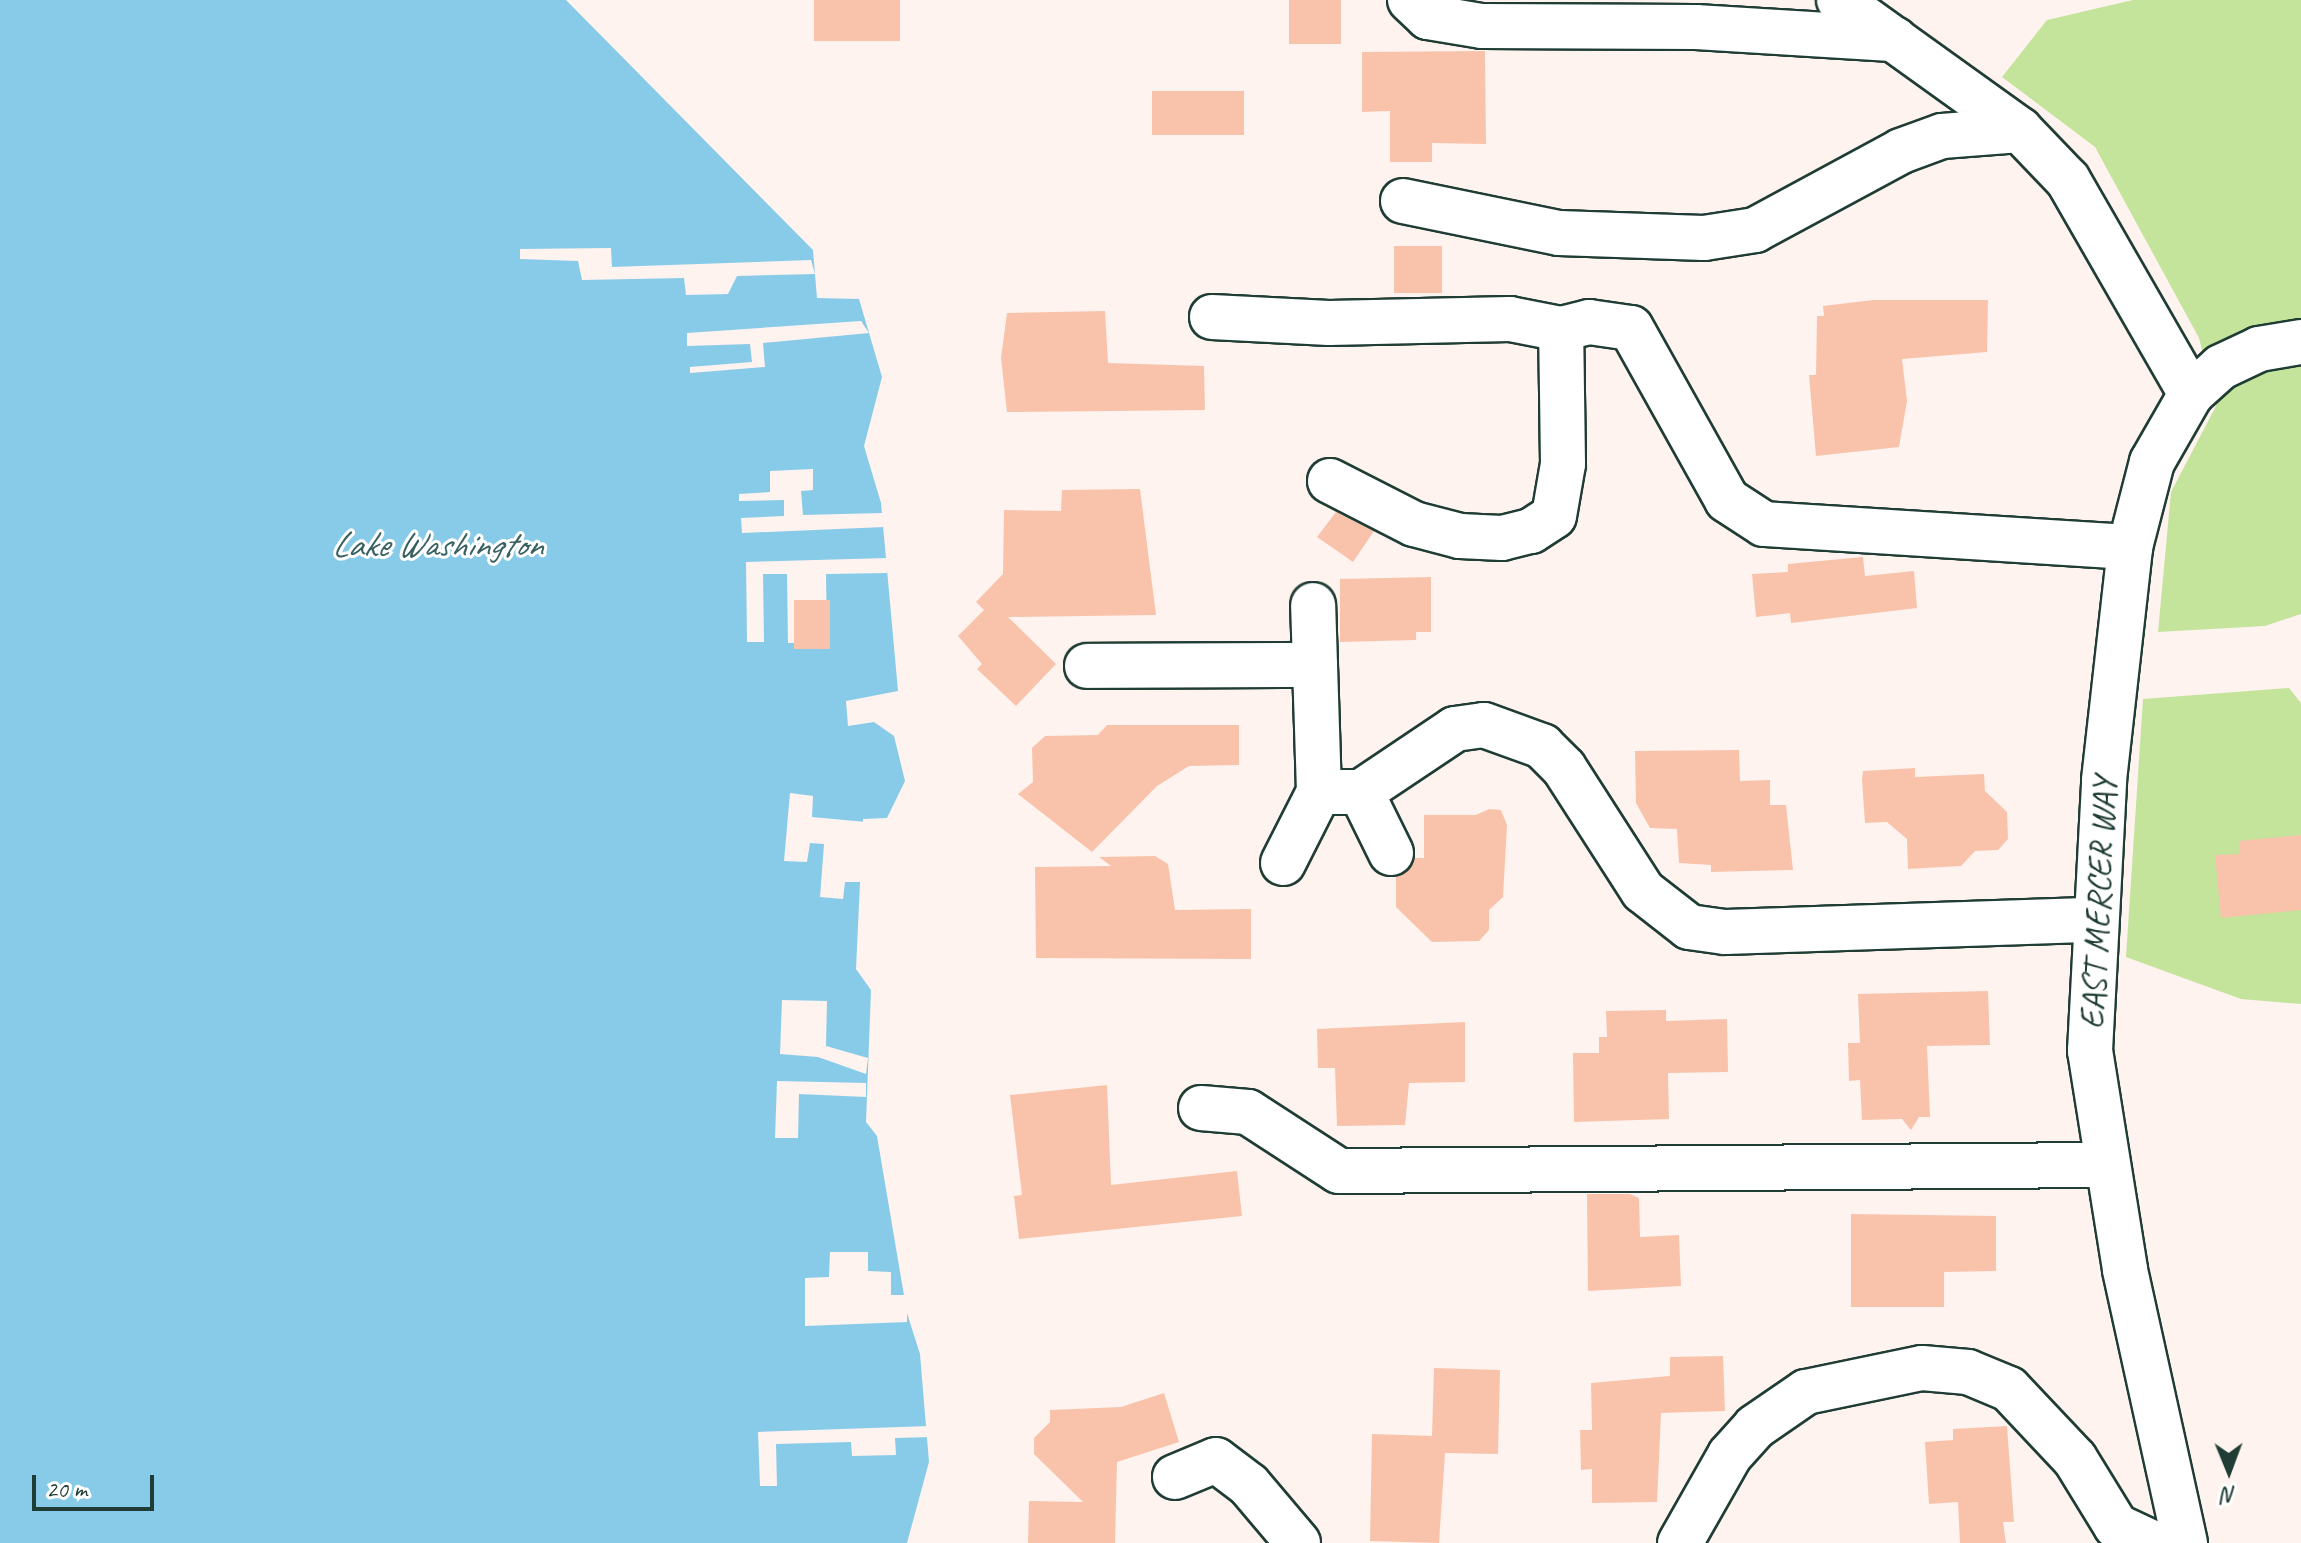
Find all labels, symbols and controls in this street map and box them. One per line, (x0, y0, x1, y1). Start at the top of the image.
water label: Lake Washington (331, 523, 543, 567)
street label: EAST MERCER WAY (2071, 776, 2125, 1030)
north arrow (2189, 1431, 2269, 1511)
scale bar (36, 1459, 158, 1509)
text: 20 m (46, 1474, 87, 1504)
text: N (2222, 1481, 2236, 1509)

